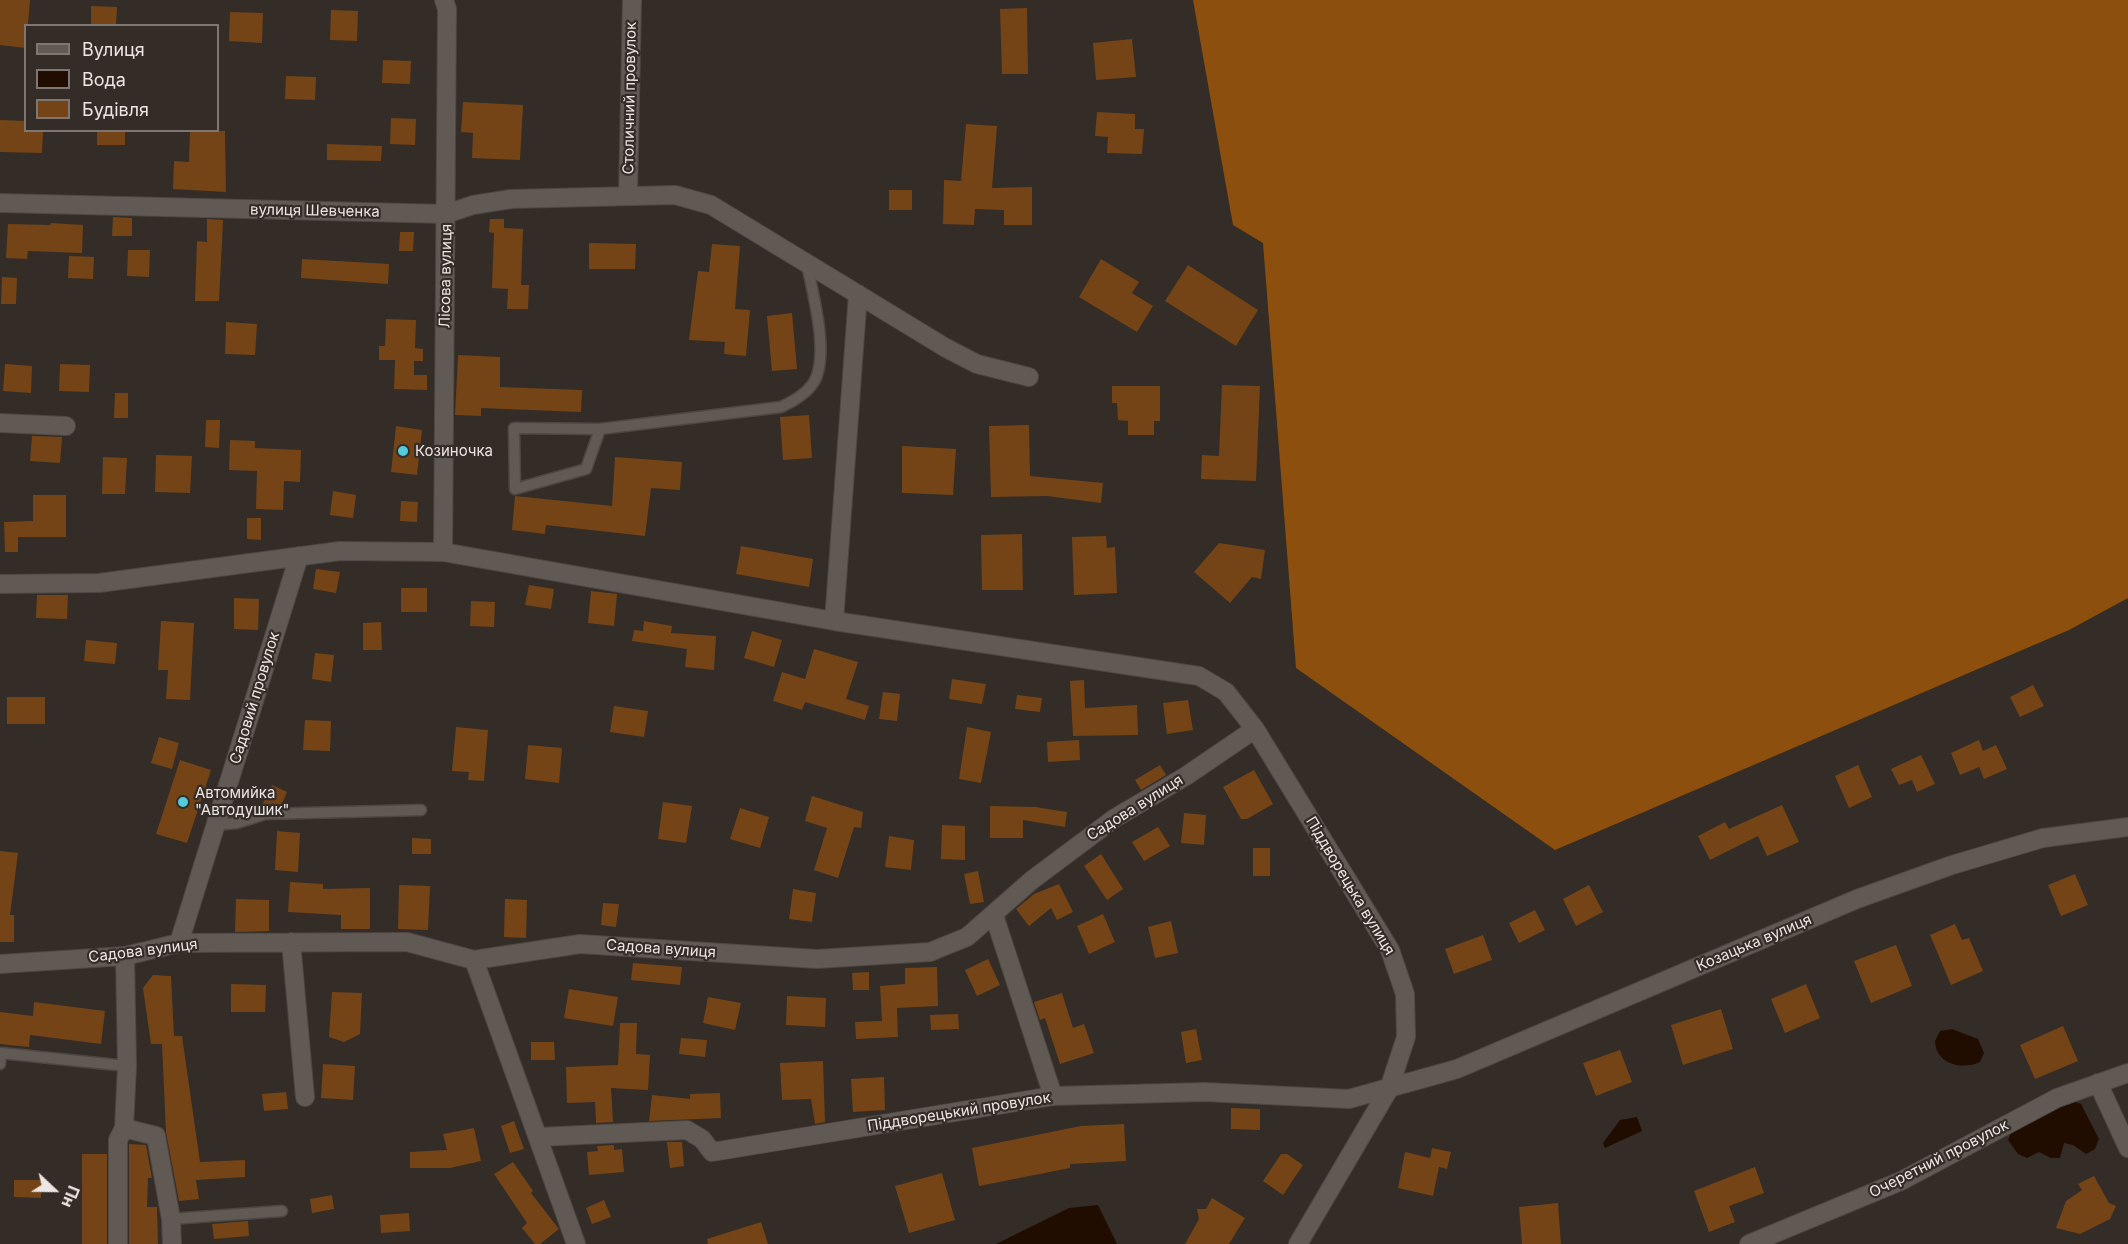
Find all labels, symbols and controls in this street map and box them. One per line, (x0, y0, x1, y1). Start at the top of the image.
street label: Столичний провулок (620, 22, 640, 174)
legend (24, 24, 219, 132)
text: Вулиця (82, 39, 145, 60)
text: Вода (82, 69, 126, 90)
text: Будівля (82, 99, 149, 120)
street label: вулиця Шевченка (250, 201, 380, 221)
street label: Лісова вулиця (436, 224, 456, 328)
place label: Козиночка (415, 442, 493, 460)
marker: Козиночка (396, 444, 410, 458)
street label: Садовий провулок (226, 630, 284, 766)
street label: Садова вулиця (1084, 771, 1186, 845)
place label: Автомийка "Автодушик" (195, 784, 290, 819)
marker: Автомийка "Автодушик" (176, 795, 190, 809)
street label: Піддворецька вулиця (1302, 814, 1398, 958)
street label: Козацька вулиця (1694, 911, 1814, 975)
street label: Садова вулиця (87, 935, 199, 967)
street label: Садова вулиця (606, 936, 716, 962)
street label: Піддворецький провулок (866, 1089, 1052, 1135)
street label: Очеретний провулок (1866, 1116, 2012, 1202)
north arrow (24, 1160, 84, 1220)
text: Пн (57, 1183, 84, 1211)

